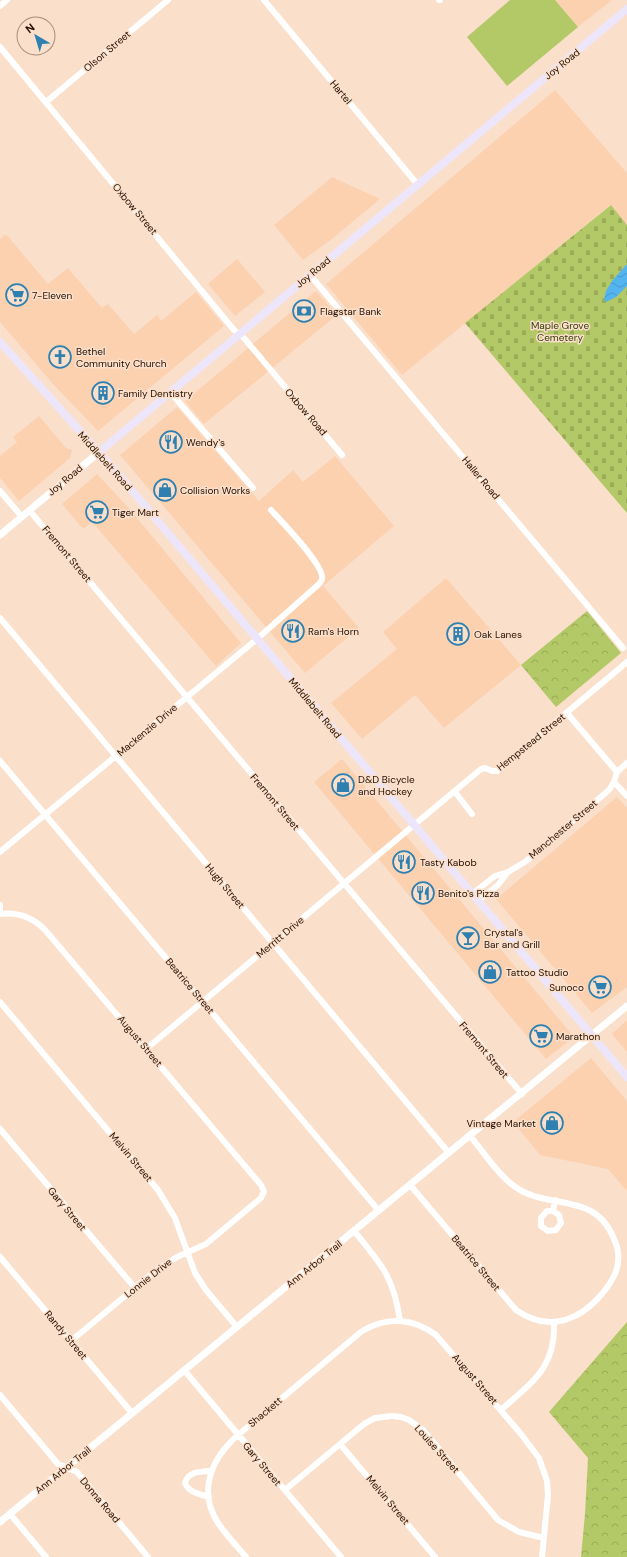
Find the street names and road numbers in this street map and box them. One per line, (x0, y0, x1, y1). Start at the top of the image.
street label: Olson Street (81, 27, 133, 75)
street label: Joy Road (542, 46, 582, 82)
street label: Hartel (327, 77, 355, 107)
street label: Oxbow Street (110, 181, 160, 237)
street label: Joy Road (293, 254, 333, 290)
street label: Oxbow Road (282, 386, 330, 438)
street label: Middlebelt Road (75, 429, 135, 493)
street label: Haller Road (459, 454, 503, 502)
street label: Joy Road (45, 462, 85, 498)
street label: Fremont Street (40, 523, 95, 585)
street label: Middlebelt Road (286, 675, 344, 741)
street label: Mackenzie Drive (114, 701, 180, 759)
street label: Hempstead Street (494, 710, 568, 774)
street label: Fremont Street (248, 771, 303, 833)
street label: Manchester Street (526, 796, 600, 862)
street label: Hugh Street (202, 861, 248, 911)
street label: Merritt Drive (254, 913, 307, 961)
street label: Beatrice Street (163, 955, 217, 1017)
street label: August Street (115, 1013, 165, 1069)
street label: Fremont Street (457, 1019, 512, 1081)
street label: Melvin Street (107, 1130, 156, 1184)
street label: Gary Street (45, 1184, 89, 1234)
street label: Beatrice Street (449, 1232, 503, 1294)
street label: Ann Arbor Trail (283, 1237, 345, 1291)
street label: Lonnie Drive (122, 1255, 175, 1301)
street label: Randy Street (42, 1308, 90, 1362)
street label: August Street (449, 1351, 501, 1407)
street label: Shackett (245, 1394, 285, 1430)
street label: Louise Street (412, 1422, 462, 1476)
street label: Gary Street (240, 1439, 284, 1489)
street label: Ann Arbor Trail (32, 1443, 94, 1497)
street label: Melvin Street (364, 1473, 413, 1527)
street label: Donna Road (77, 1474, 123, 1526)

